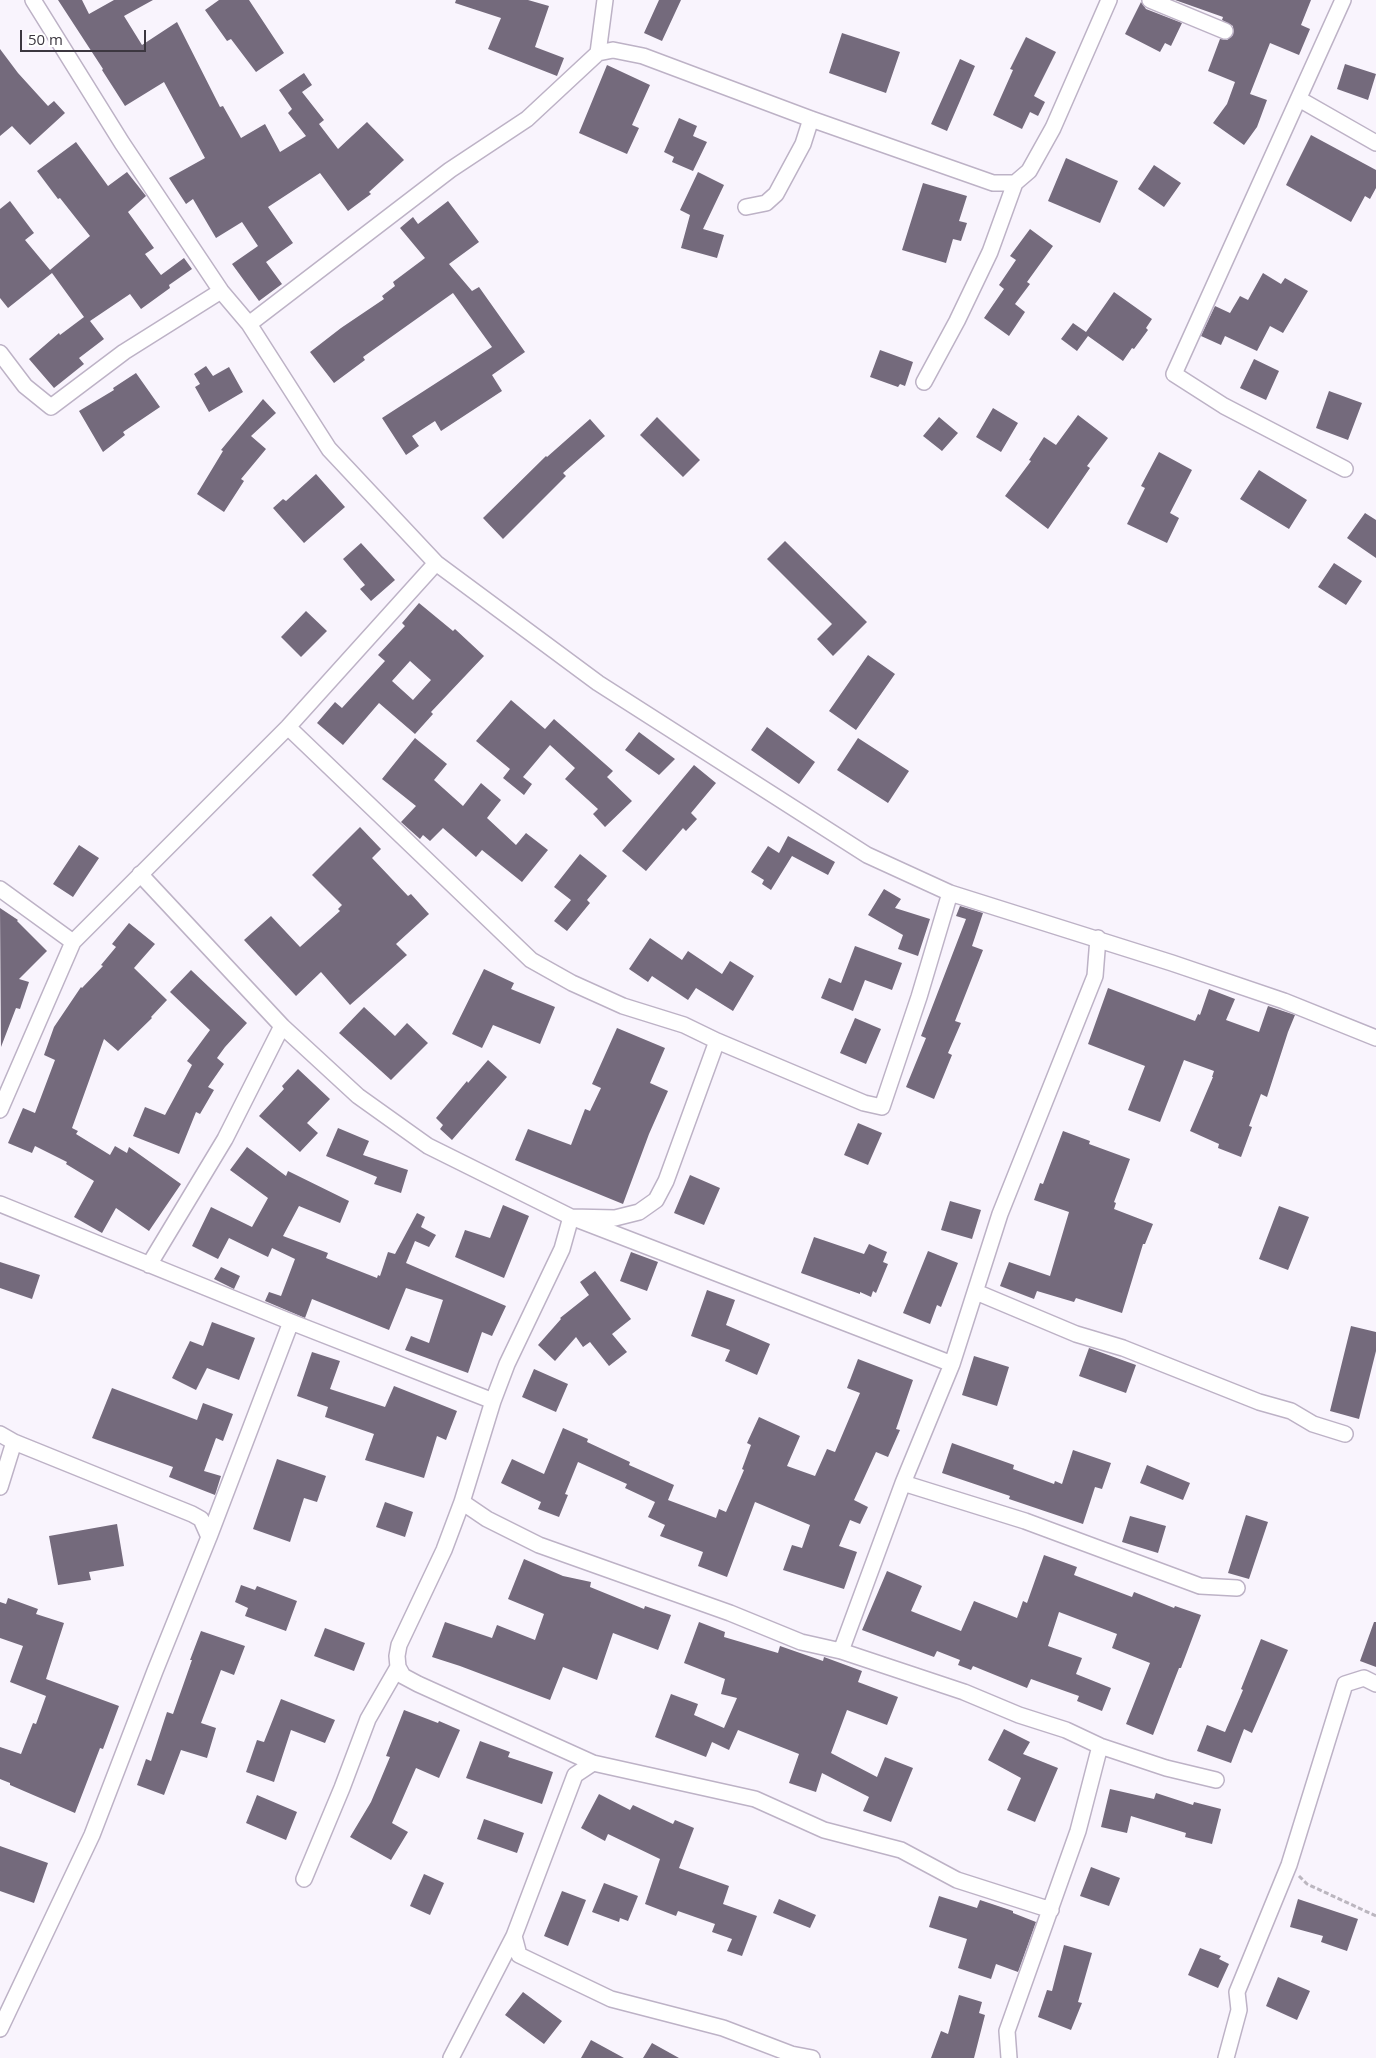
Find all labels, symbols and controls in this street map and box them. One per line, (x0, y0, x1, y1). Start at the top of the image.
scale bar (22, 20, 149, 52)
text: 50 m (28, 29, 63, 49)

